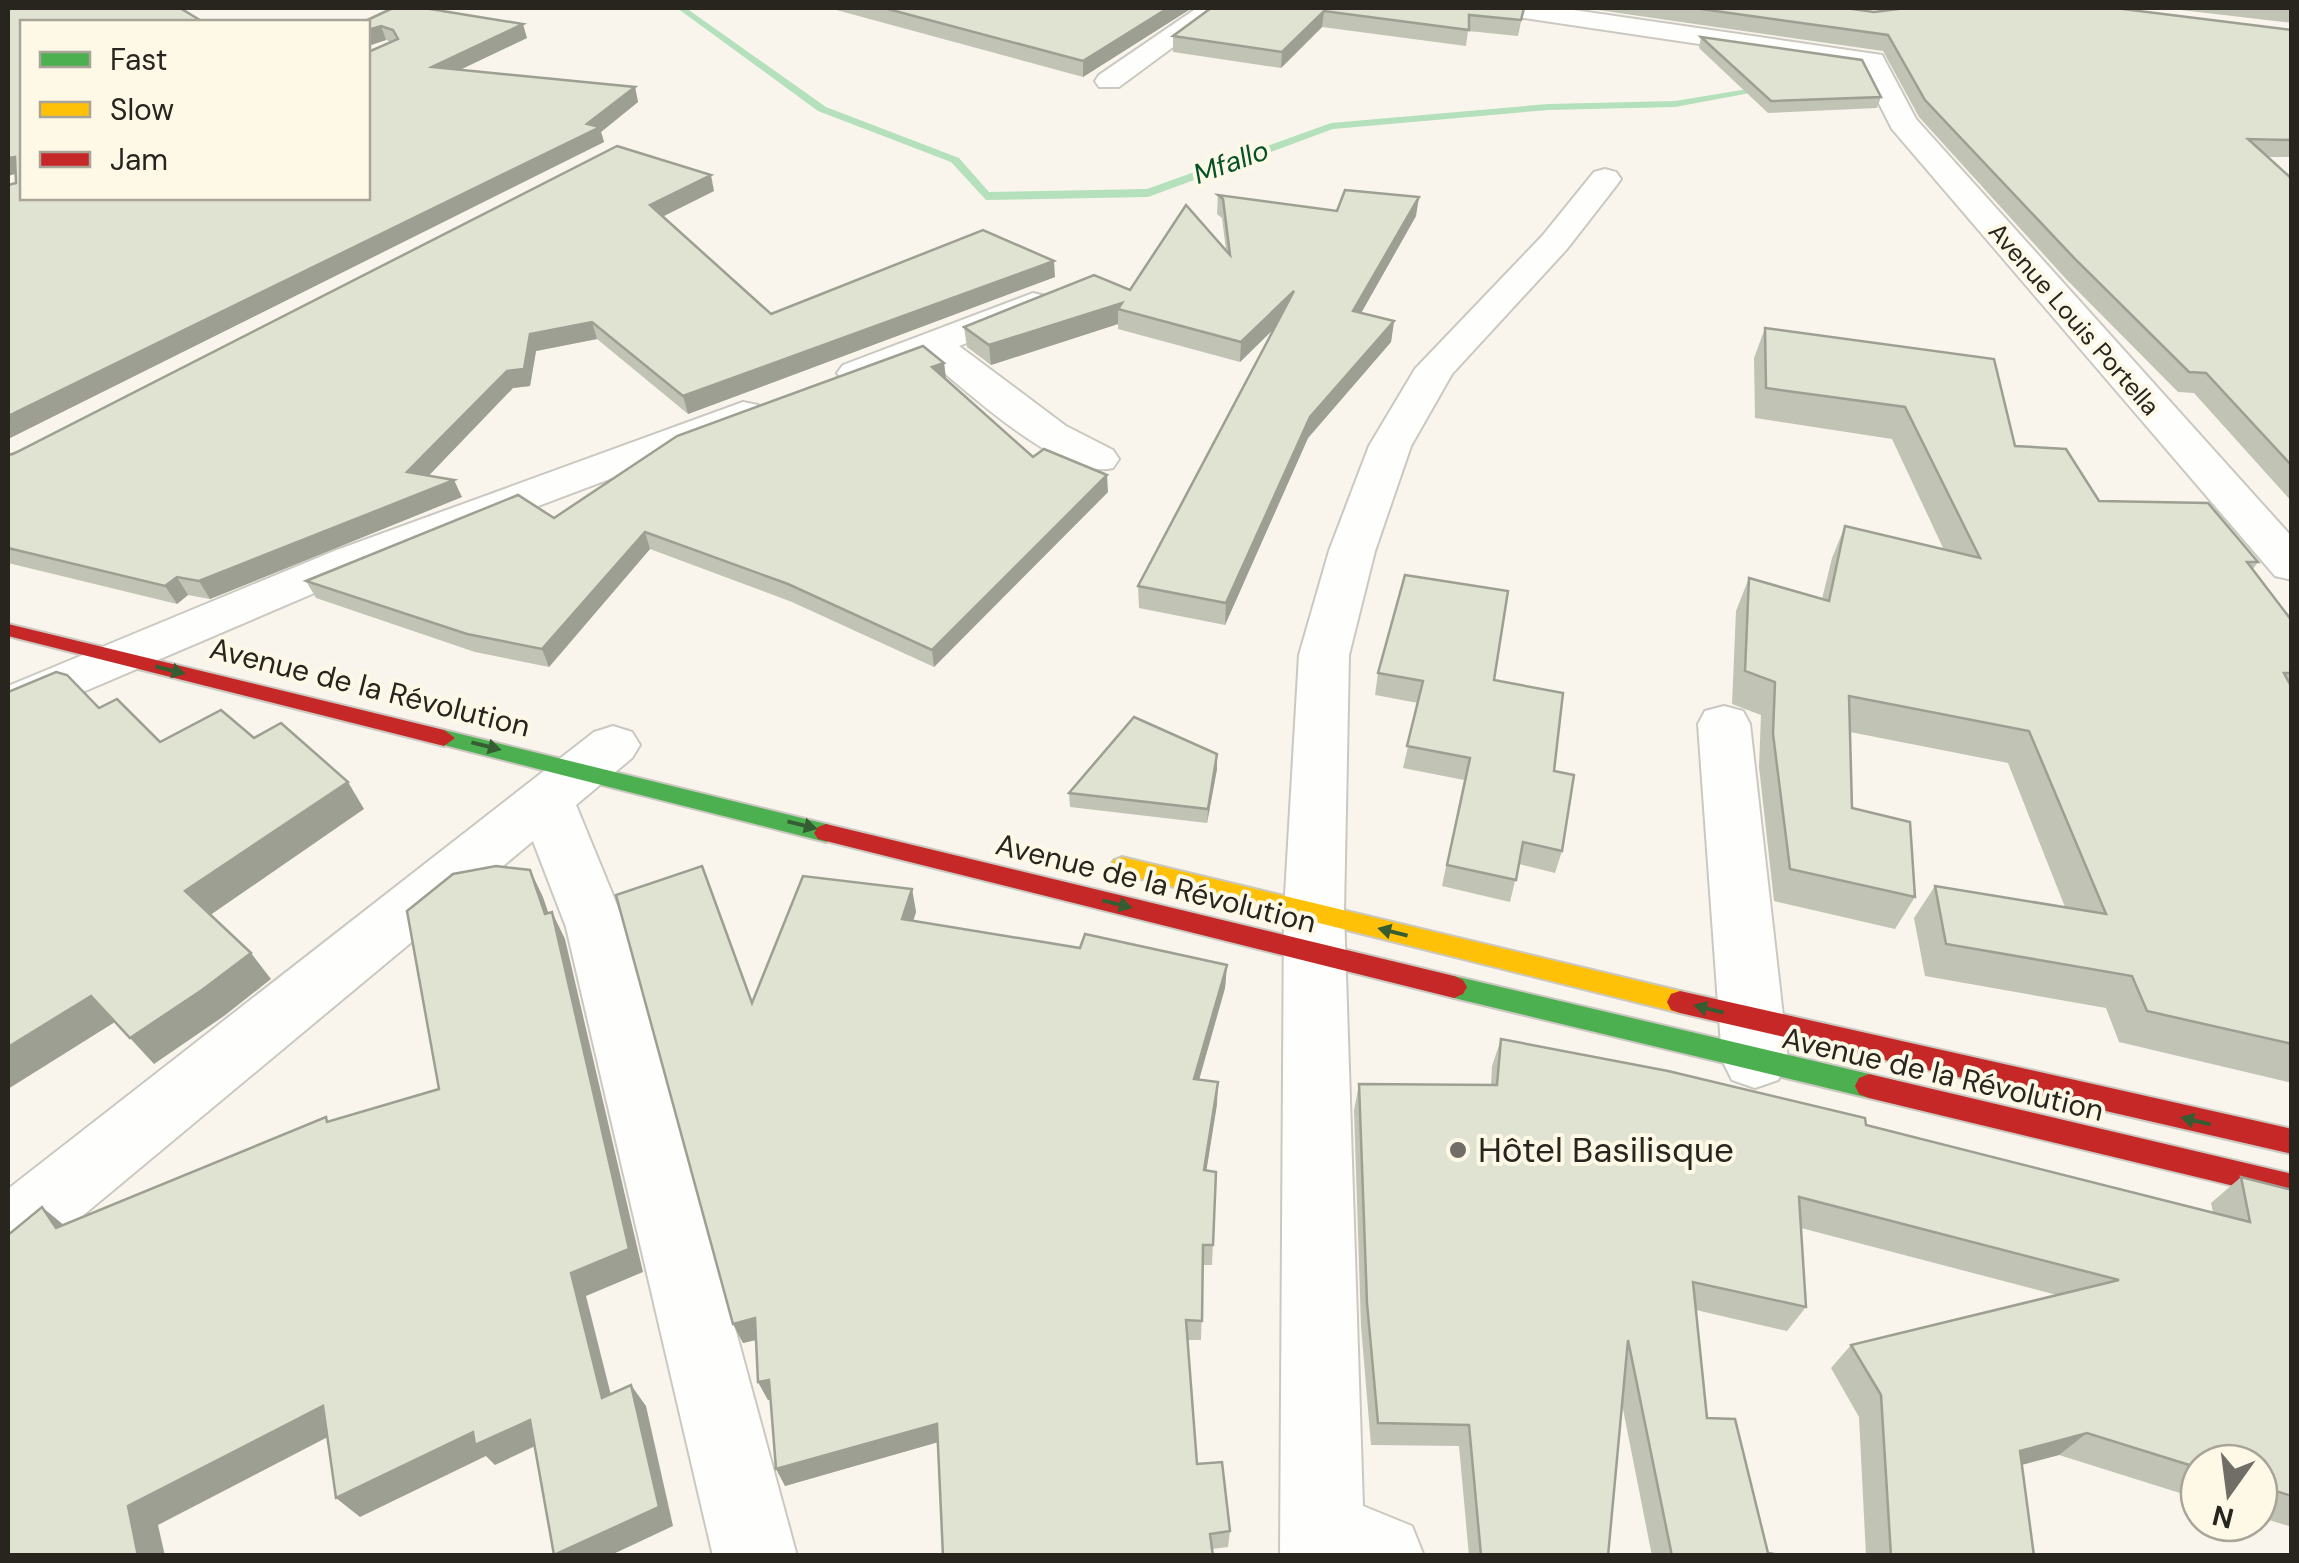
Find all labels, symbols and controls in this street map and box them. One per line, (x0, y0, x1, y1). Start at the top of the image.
legend (20, 20, 370, 200)
text: Fast (110, 40, 168, 79)
text: Slow (110, 90, 174, 129)
water label: Mfallo (1188, 131, 1274, 193)
text: Jam (110, 140, 168, 179)
street label: Avenue Louis Portella (1981, 216, 2167, 422)
street label: Avenue de la Révolution (206, 628, 534, 746)
one-way arrow (155, 663, 186, 678)
one-way arrow (471, 739, 502, 754)
one-way arrow (787, 817, 818, 833)
street label: Avenue de la Révolution (992, 824, 1320, 942)
one-way arrow (1102, 897, 1133, 912)
one-way arrow (1377, 924, 1408, 939)
one-way arrow (1693, 1001, 1724, 1016)
street label: Avenue de la Révolution (1778, 1018, 2108, 1130)
one-way arrow (2180, 1112, 2211, 1128)
place label: Hôtel Basilisque (1478, 1127, 1734, 1173)
marker: Hôtel Basilisque (1447, 1139, 1469, 1161)
north arrow (2179, 1443, 2279, 1543)
text: N (2209, 1496, 2237, 1537)

